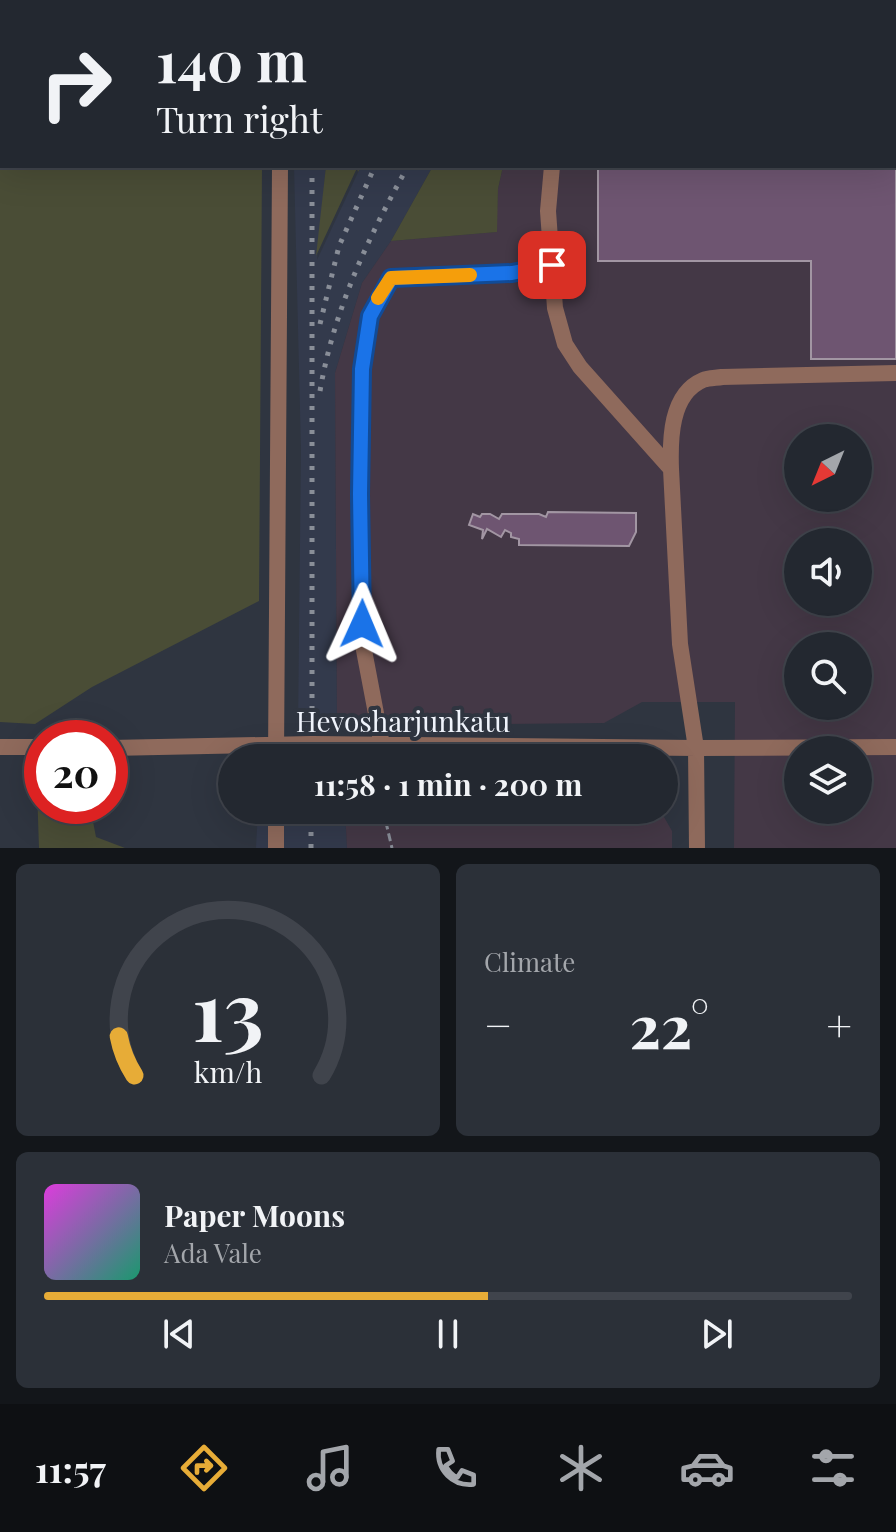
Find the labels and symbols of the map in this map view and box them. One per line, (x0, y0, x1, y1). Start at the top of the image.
pin (518, 231, 586, 299)
north arrow (784, 424, 872, 512)
position arrow (320, 582, 404, 666)
street label: Hevosharjunkatu (296, 702, 510, 739)
speed limit sign: 20 (24, 720, 128, 824)

